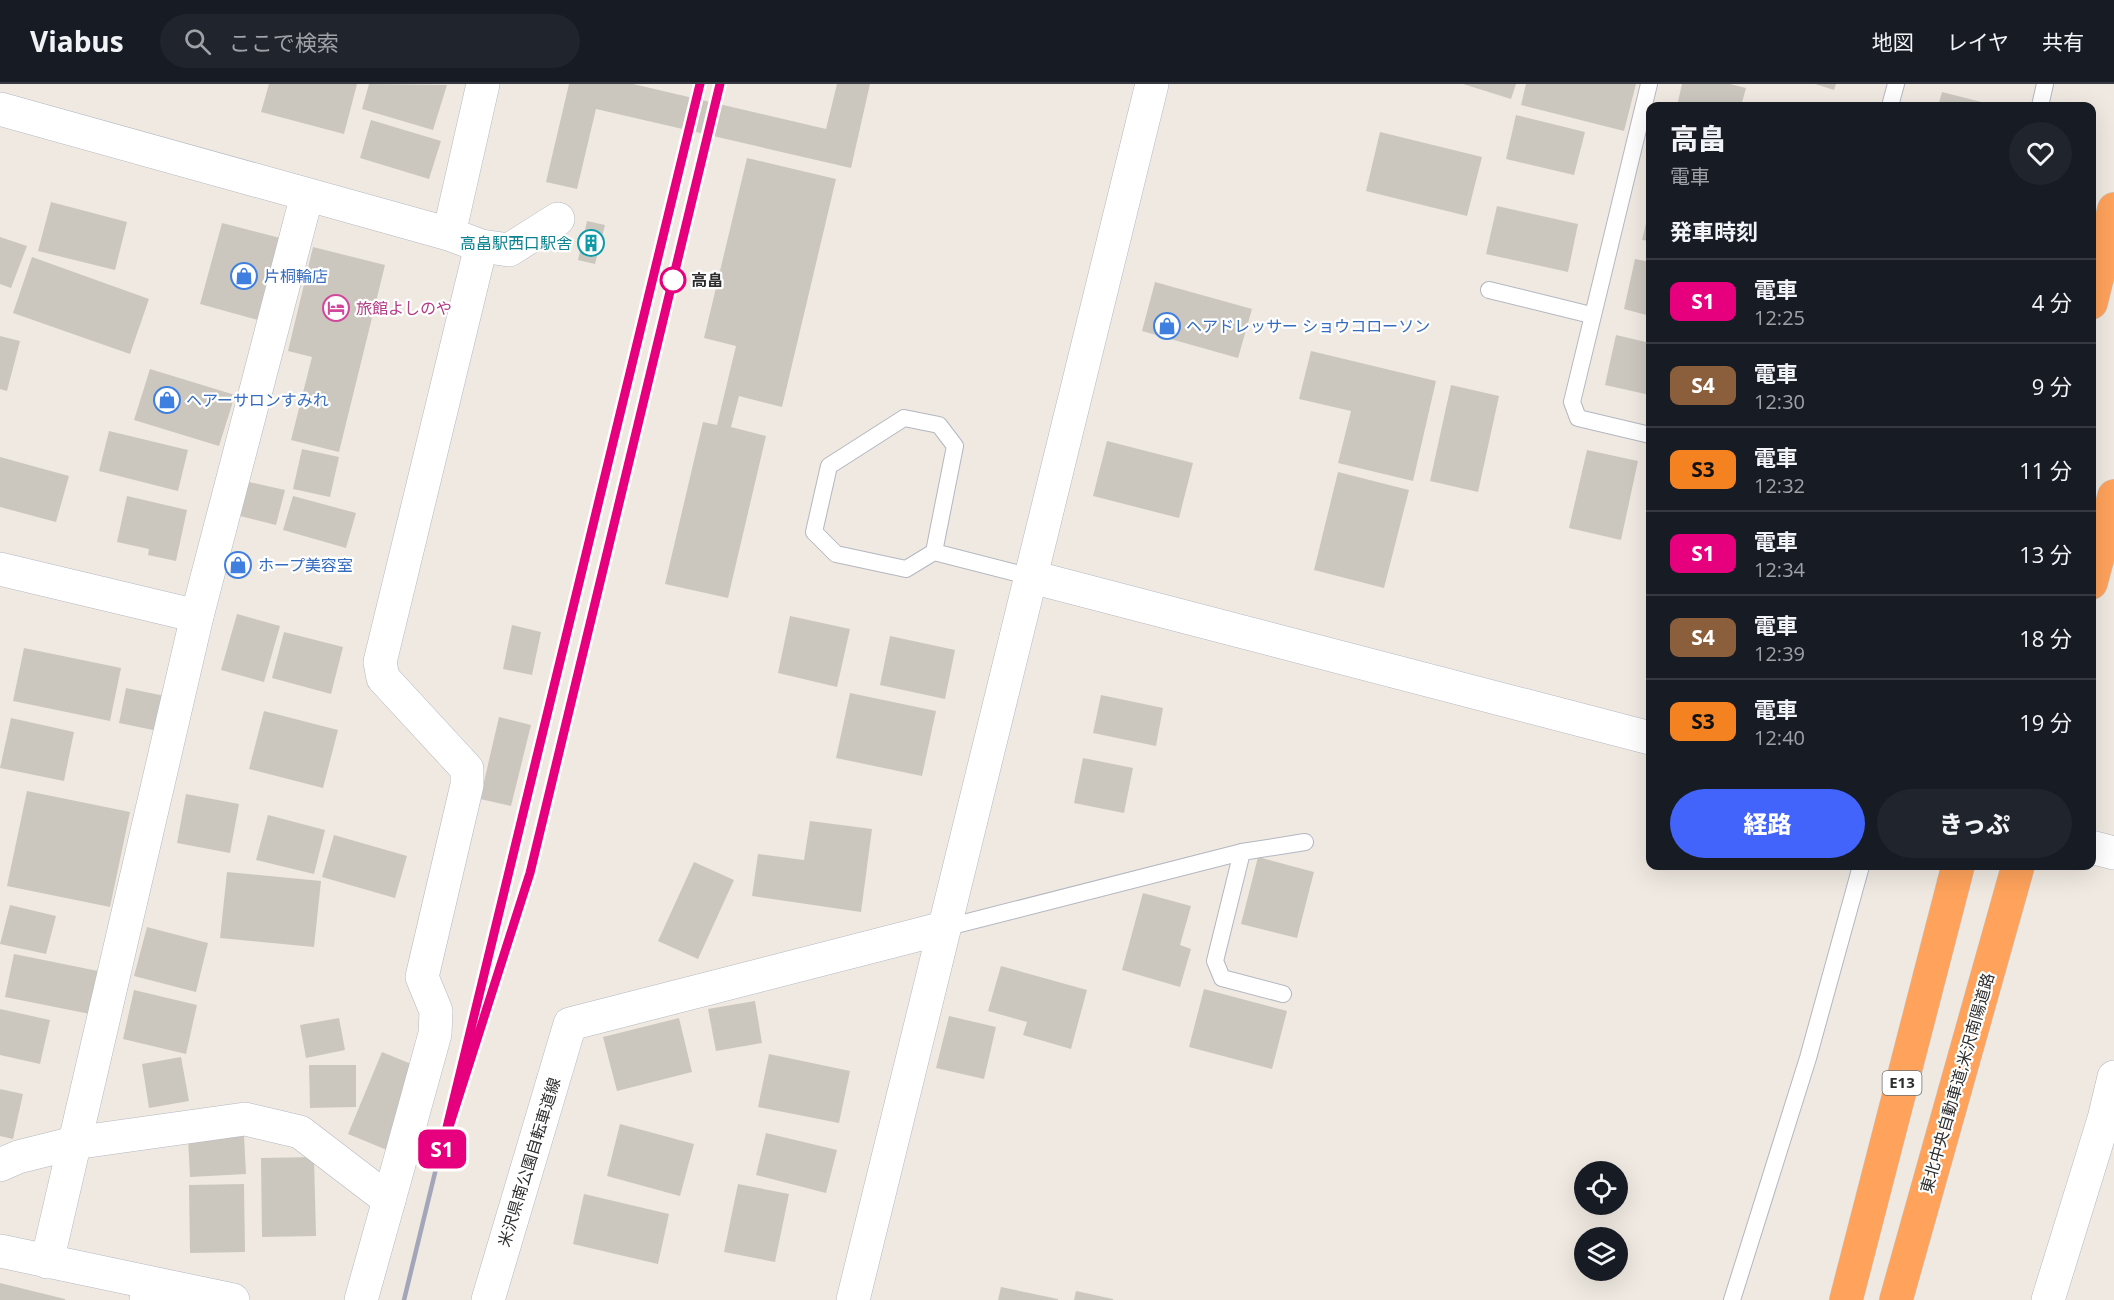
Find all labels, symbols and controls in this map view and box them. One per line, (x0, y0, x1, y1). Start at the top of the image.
search box (160, 14, 580, 68)
text: Viabus (30, 22, 124, 60)
icon: search (181, 25, 214, 58)
text: ここで検索 (229, 27, 339, 57)
text: 地図 (1872, 28, 1914, 56)
text: レイヤ (1947, 28, 2009, 56)
text: 共有 (2042, 28, 2084, 56)
text: 高畠 (1670, 119, 1726, 157)
button: heart (2009, 122, 2072, 185)
text: 電車 (1670, 163, 1710, 190)
text: 発車時刻 (1670, 216, 1758, 246)
building icon: 高畠駅西口駅舎 (576, 228, 606, 258)
place label: 高畠駅西口駅舎 (460, 232, 572, 254)
shop icon: 片桐輪店 (229, 261, 259, 291)
place label: 片桐輪店 (264, 265, 328, 287)
marker: 高畠 (660, 267, 686, 293)
place label: 高畠 (691, 269, 723, 291)
text: 電車 (1754, 274, 1798, 304)
text: S1 (1691, 287, 1715, 315)
text: 4 分 (2032, 287, 2072, 317)
hotel icon: 旅館よしのや (321, 293, 351, 323)
place label: 旅館よしのや (356, 297, 452, 319)
text: 12:25 (1754, 304, 1805, 331)
shop icon: ヘアドレッサー ショウコローソン (1152, 311, 1182, 341)
place label: ヘアドレッサー ショウコローソン (1186, 315, 1430, 337)
text: 電車 (1754, 358, 1798, 388)
text: S4 (1691, 371, 1715, 399)
text: 9 分 (2032, 371, 2072, 401)
shop icon: ヘアーサロンすみれ (152, 385, 182, 415)
text: 12:30 (1754, 388, 1805, 415)
place label: ヘアーサロンすみれ (186, 389, 329, 411)
text: 電車 (1754, 442, 1798, 472)
text: S3 (1691, 455, 1715, 483)
text: 11 分 (2019, 455, 2072, 485)
text: 12:32 (1754, 472, 1805, 499)
text: 電車 (1754, 526, 1798, 556)
text: S1 (1691, 539, 1715, 567)
text: 13 分 (2019, 539, 2072, 569)
shop icon: ホープ美容室 (223, 550, 253, 580)
place label: ホープ美容室 (258, 554, 353, 576)
text: 12:34 (1754, 556, 1805, 583)
text: 電車 (1754, 610, 1798, 640)
text: S4 (1691, 623, 1715, 651)
text: 18 分 (2019, 623, 2072, 653)
text: 12:39 (1754, 640, 1805, 667)
text: 電車 (1754, 694, 1798, 724)
text: S3 (1691, 707, 1715, 735)
text: 19 分 (2019, 707, 2072, 737)
text: 12:40 (1754, 724, 1805, 751)
button: 経路 (1670, 789, 1865, 858)
button: きっぷ (1877, 789, 2072, 858)
street label: 東北中央自動車道;米沢南陽道路 (1915, 970, 1999, 1196)
road number: E13 (1882, 1071, 1922, 1095)
street label: 米沢県南公園自転車道線 (493, 1075, 565, 1249)
line badge: S1 (415, 1130, 469, 1168)
text: S1 (430, 1135, 454, 1163)
map controls (1574, 1161, 1628, 1281)
button: locate (1574, 1161, 1628, 1215)
button: layers (1574, 1227, 1628, 1281)

